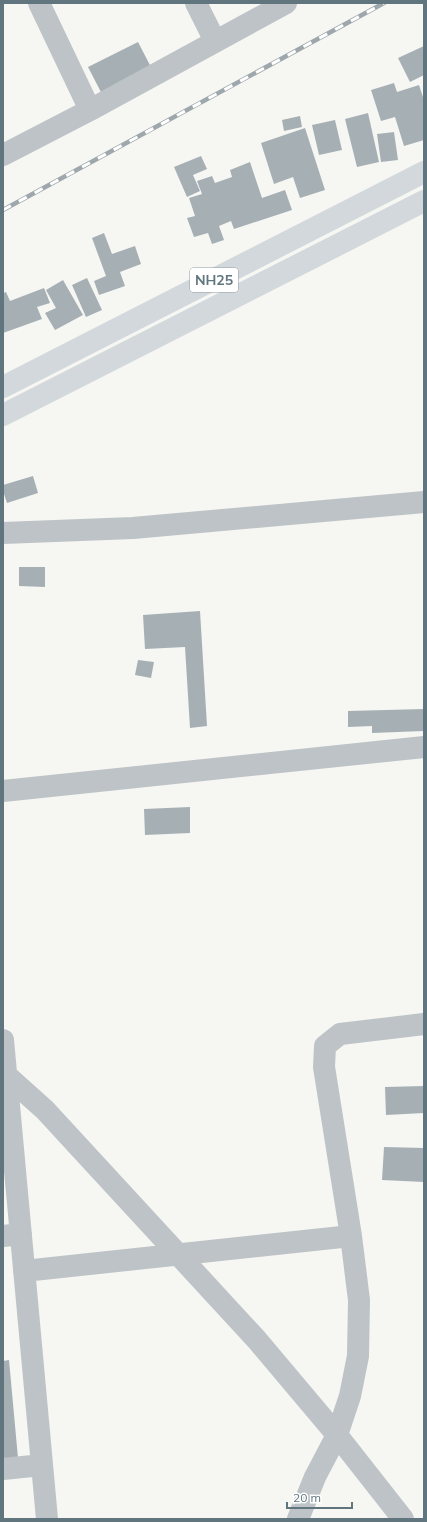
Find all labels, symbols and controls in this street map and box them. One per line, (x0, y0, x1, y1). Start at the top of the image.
road number: NH25 (190, 268, 238, 292)
scale bar (287, 1484, 352, 1510)
text: 20 m (293, 1490, 321, 1505)

